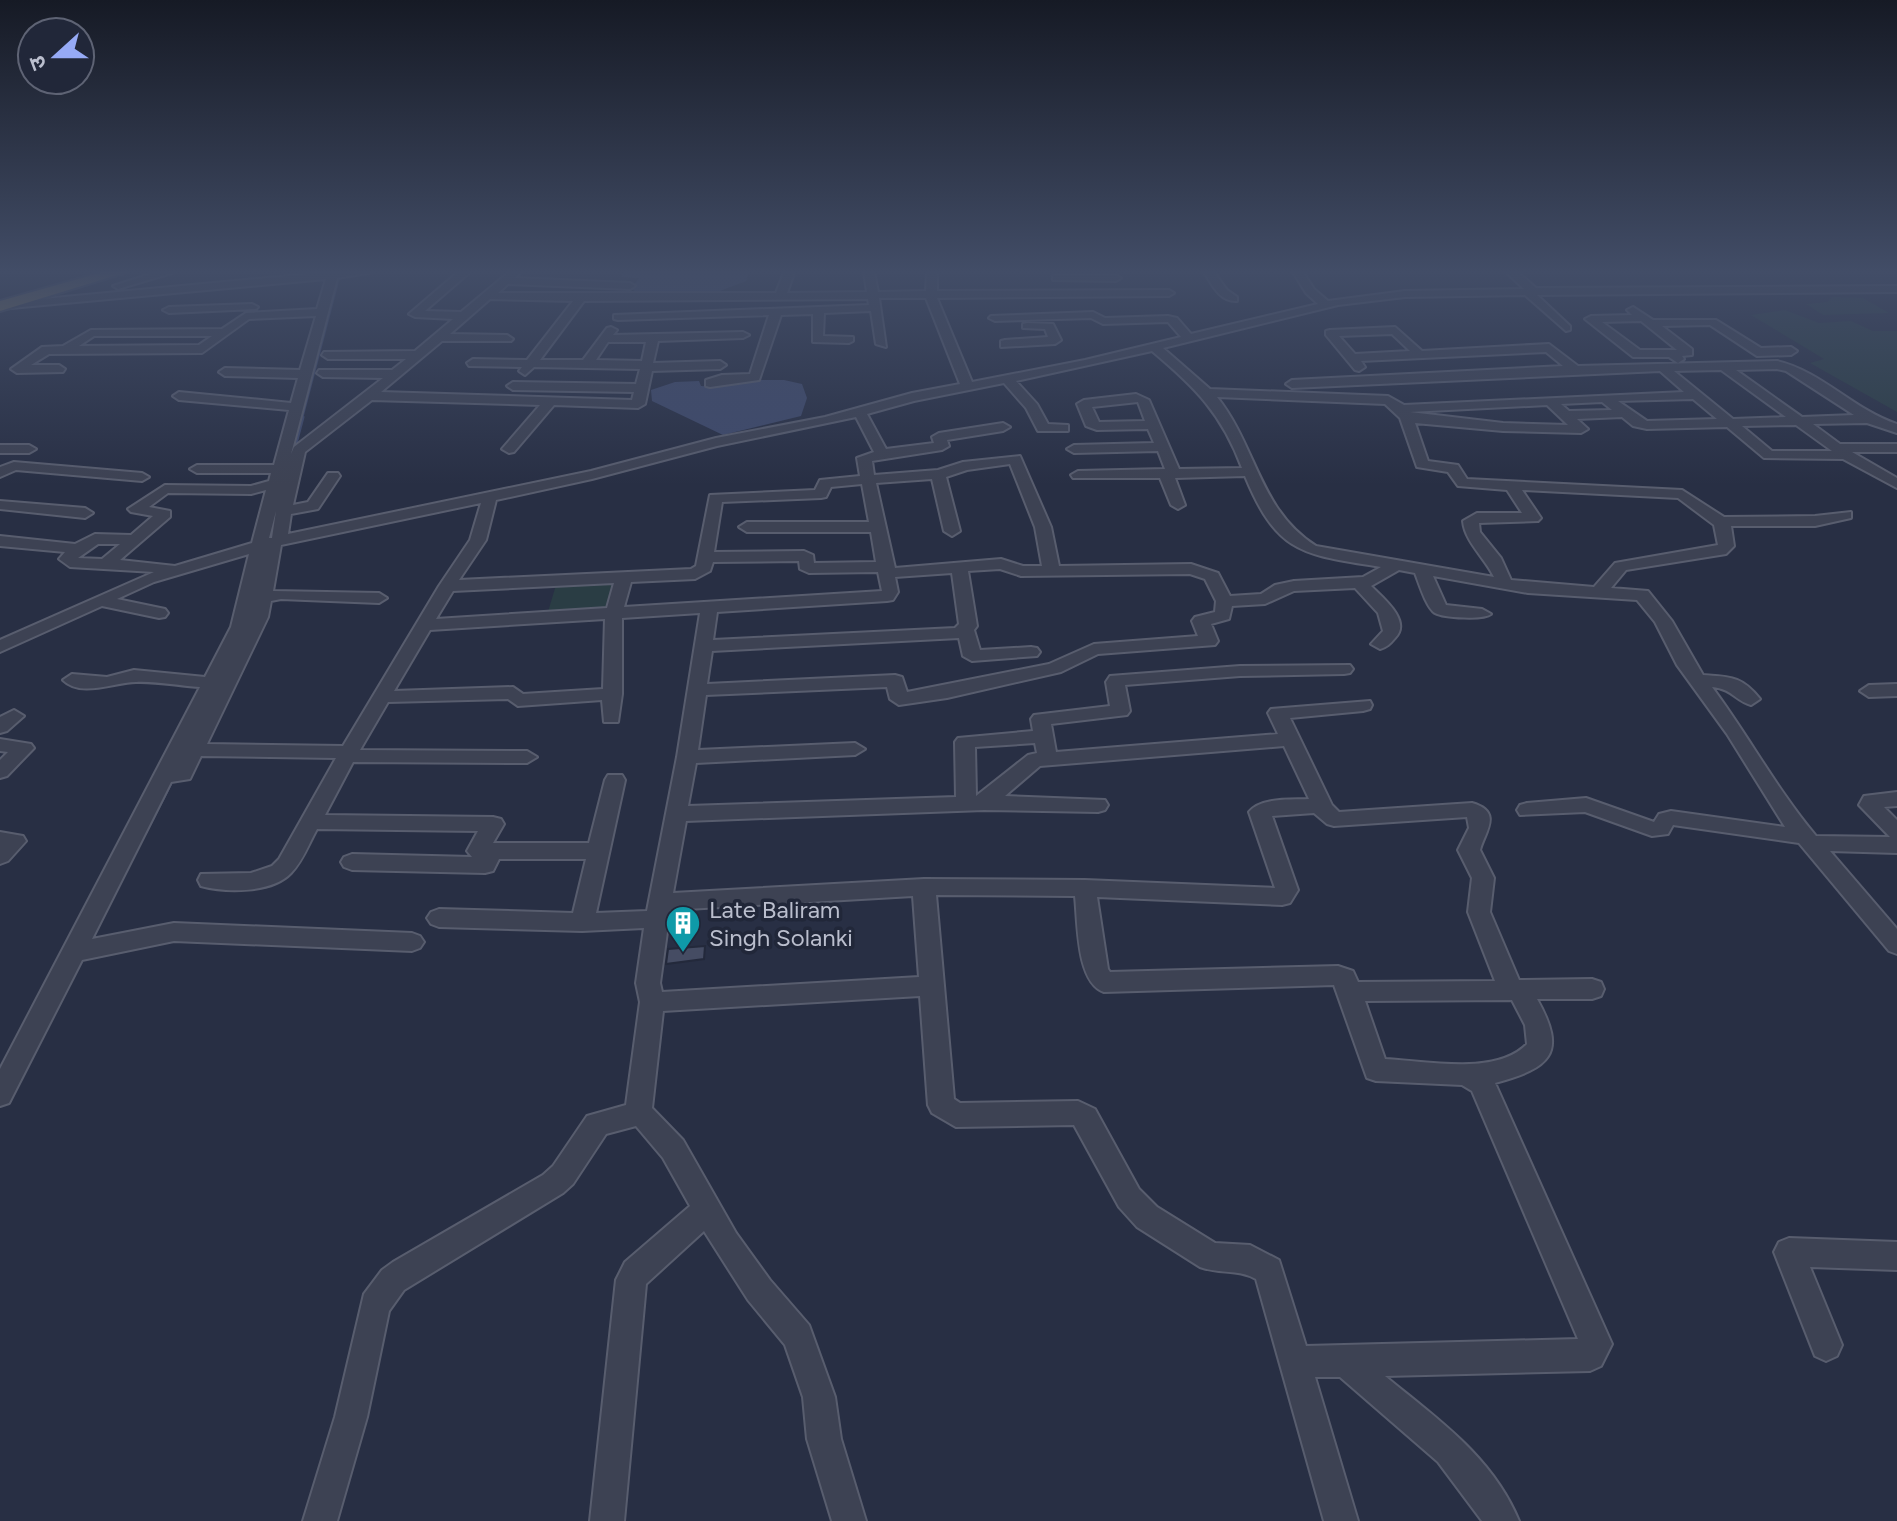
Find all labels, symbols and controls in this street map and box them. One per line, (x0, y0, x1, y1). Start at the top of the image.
north arrow (16, 16, 96, 96)
text: उ (22, 51, 53, 74)
place label: Late Baliram Singh Solanki (709, 895, 853, 952)
building icon: Late Baliram Singh Solanki (664, 904, 702, 954)

